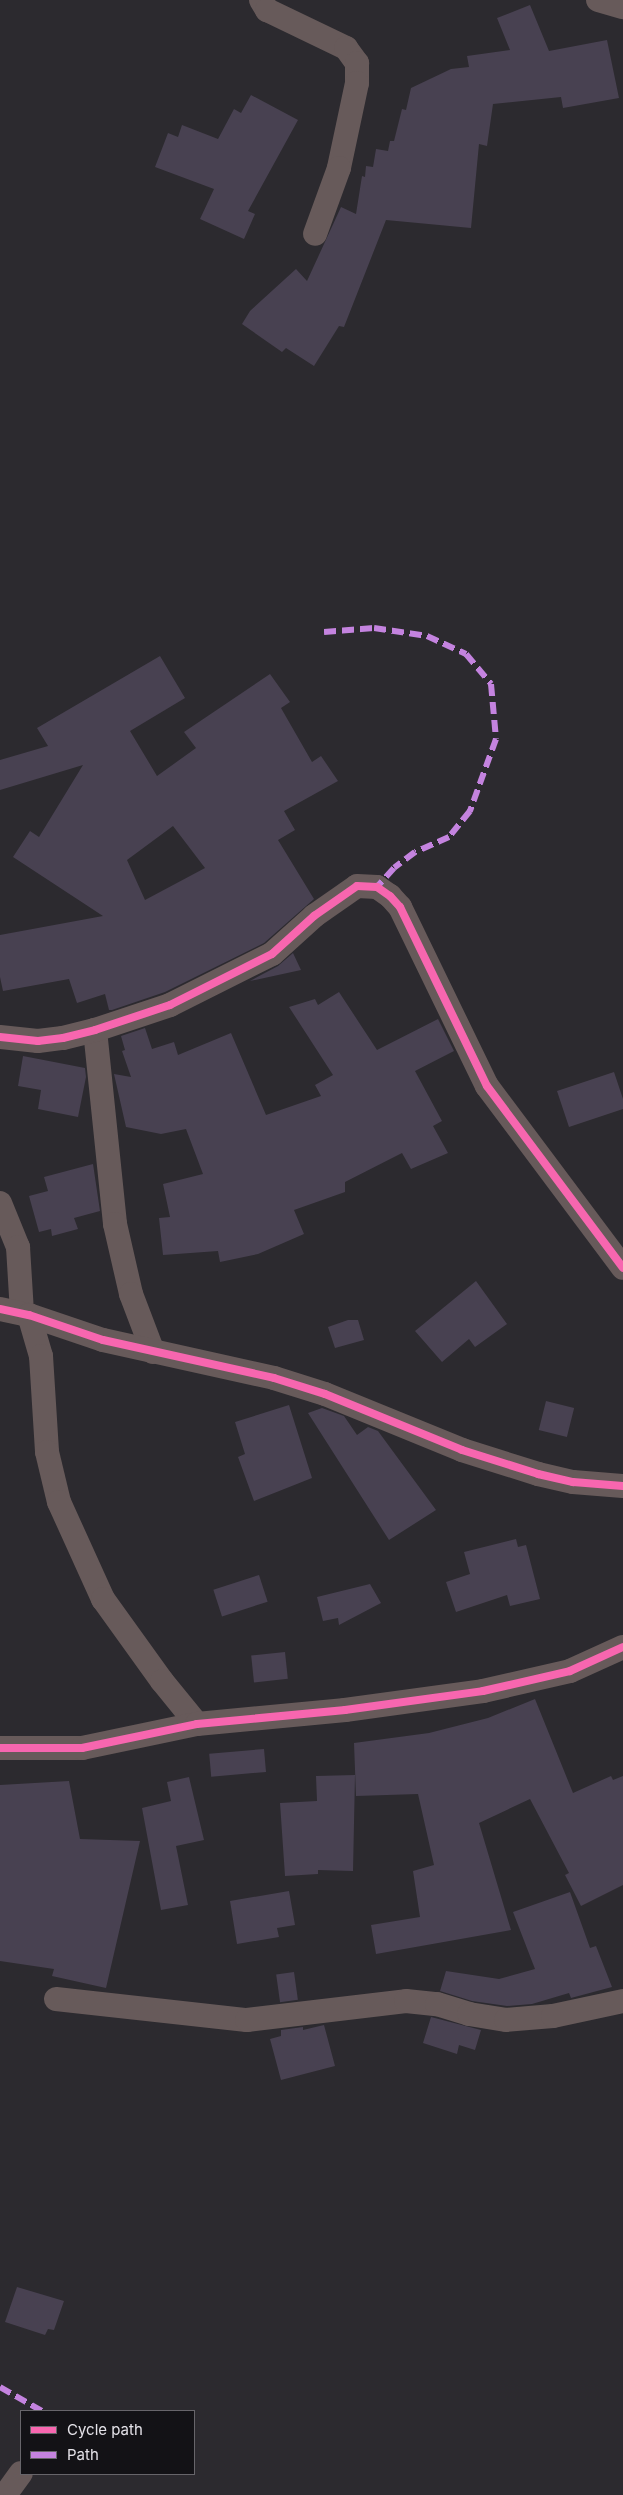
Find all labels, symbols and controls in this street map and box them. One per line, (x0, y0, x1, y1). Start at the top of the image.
legend (20, 2410, 195, 2475)
text: Cycle path (67, 2420, 143, 2439)
text: Path (67, 2445, 99, 2464)

